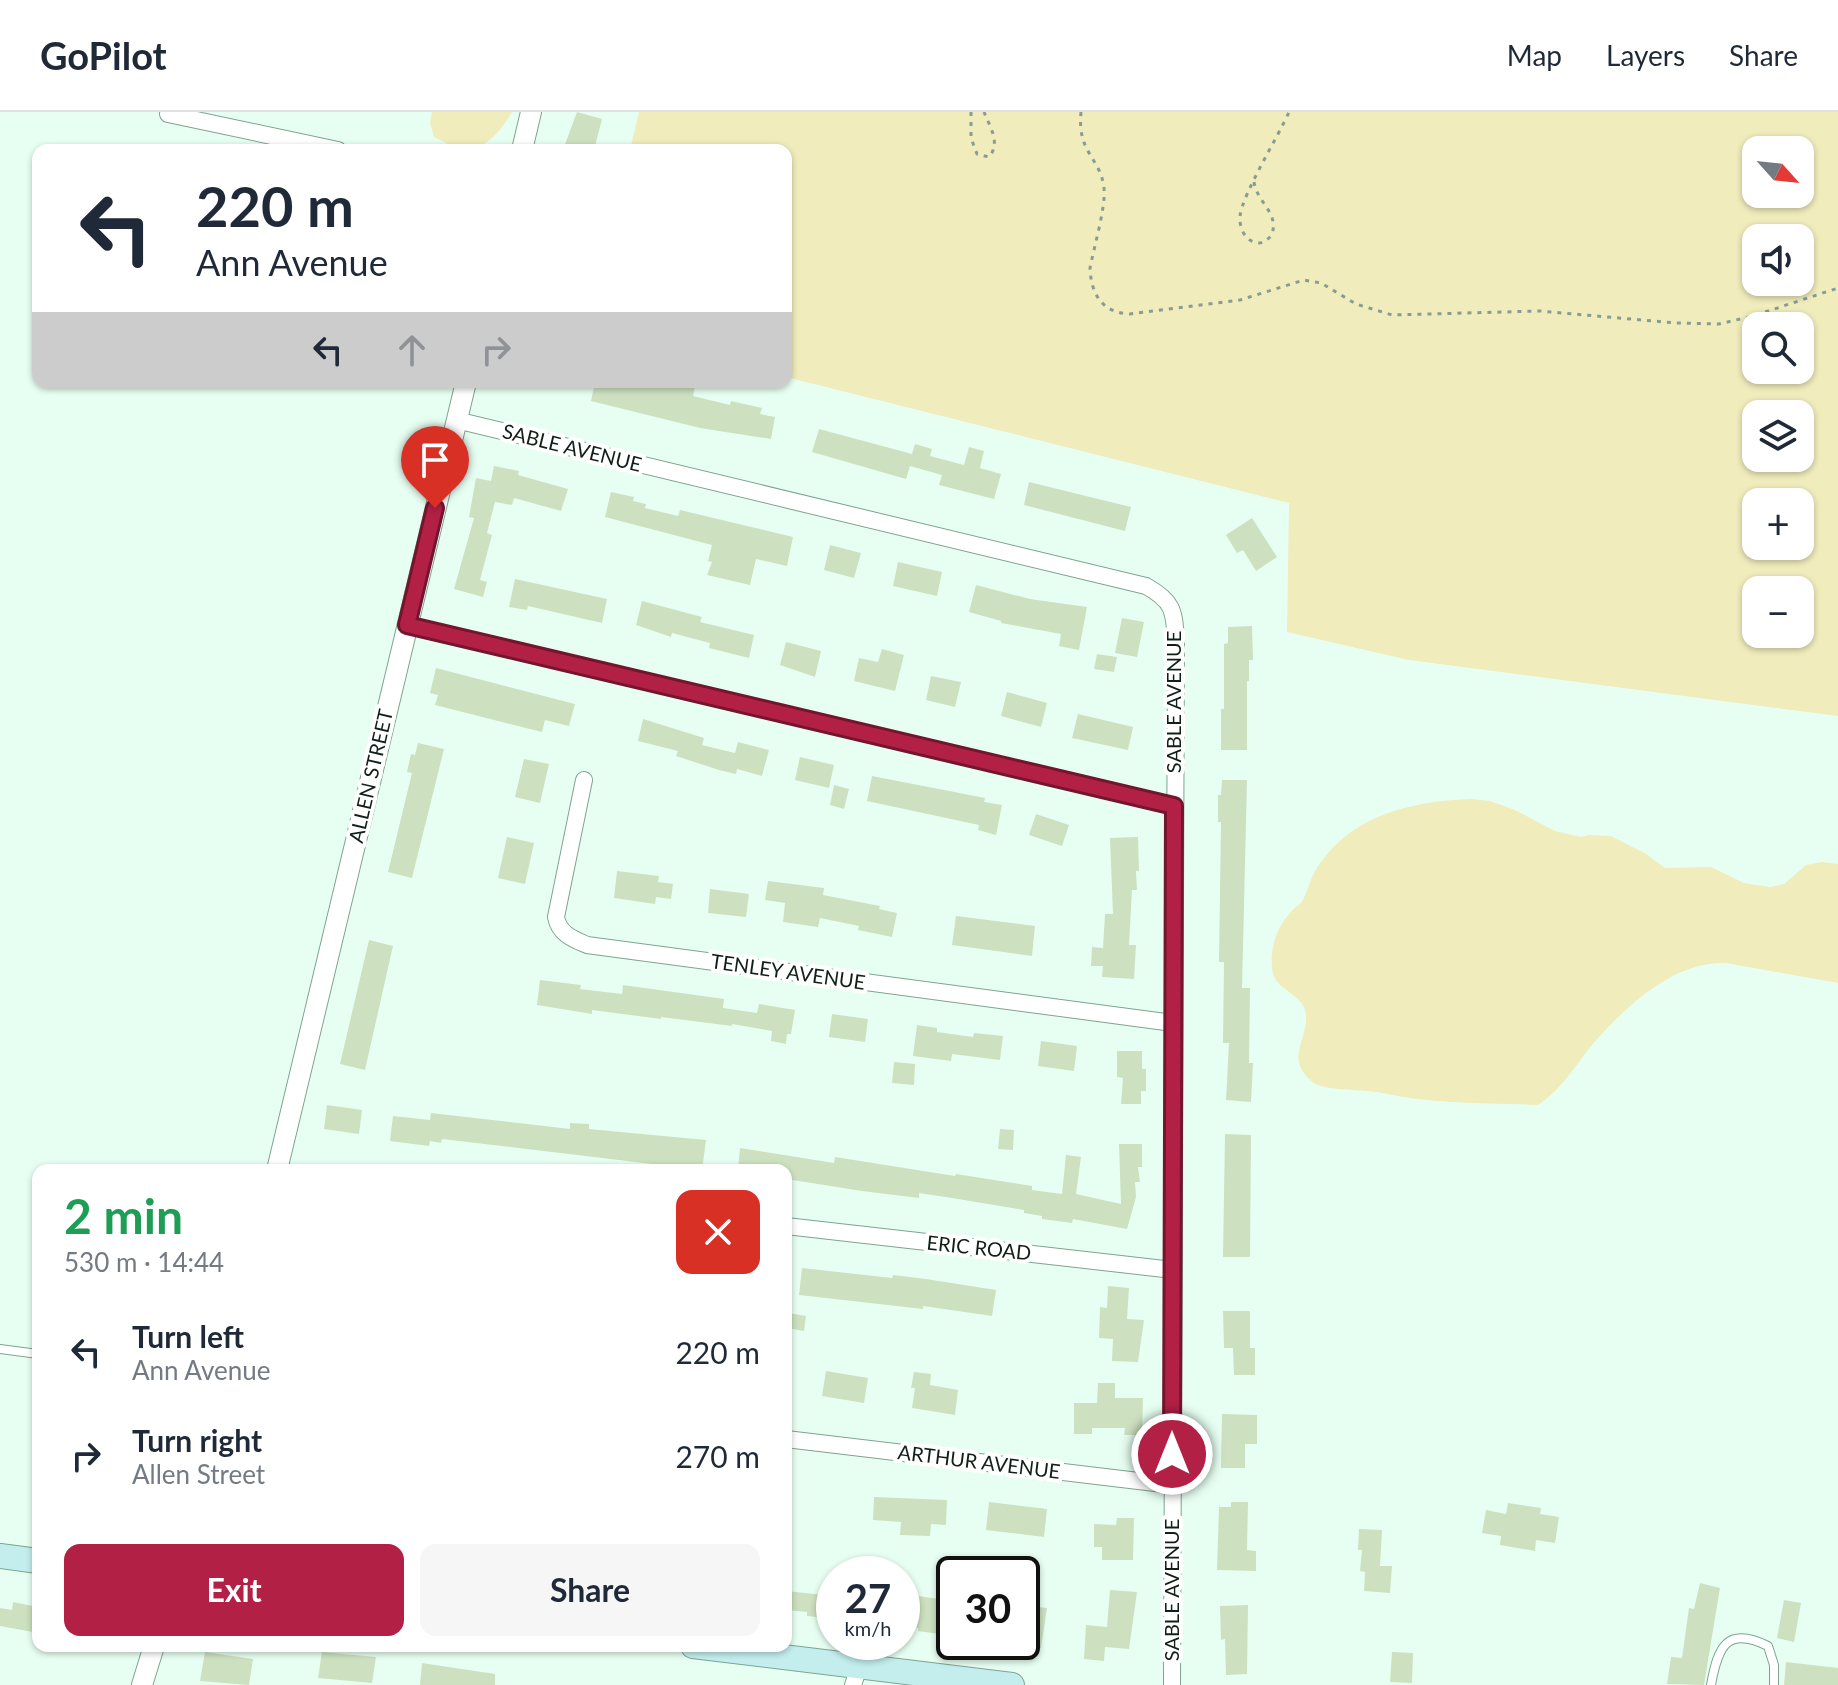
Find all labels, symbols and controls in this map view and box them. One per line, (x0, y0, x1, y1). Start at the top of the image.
text: GoPilot (40, 32, 167, 78)
text: Map (1507, 38, 1562, 72)
text: Layers (1606, 38, 1685, 72)
text: Share (1729, 38, 1798, 72)
north arrow (1742, 136, 1814, 208)
map controls (1742, 136, 1814, 648)
text: 220 m (196, 172, 354, 239)
icon: left (64, 176, 168, 280)
button: sound (1742, 224, 1814, 296)
text: Ann Avenue (196, 240, 388, 284)
button: search (1742, 312, 1814, 384)
icon: left (306, 328, 350, 372)
icon: ahead (390, 328, 434, 372)
icon: right (474, 328, 518, 372)
button: layers (1742, 400, 1814, 472)
street label: SABLE AVENUE (500, 418, 644, 476)
pin (401, 426, 469, 508)
icon: arrive (413, 438, 457, 482)
button: + (1742, 488, 1814, 560)
button: − (1742, 576, 1814, 648)
street label: SABLE AVENUE (1161, 631, 1185, 773)
street label: ALLEN STREET (343, 707, 397, 845)
street label: TENLEY AVENUE (709, 948, 867, 994)
text: 2 min (64, 1187, 183, 1244)
button: close (676, 1190, 760, 1274)
street label: ERIC ROAD (926, 1230, 1033, 1264)
text: 530 m · 14:44 (64, 1246, 224, 1278)
text: Turn left (132, 1318, 244, 1354)
icon: left (64, 1330, 108, 1374)
text: 220 m (675, 1334, 760, 1370)
text: Ann Avenue (132, 1354, 270, 1386)
position arrow (1130, 1412, 1214, 1496)
text: Turn right (132, 1422, 262, 1458)
icon: right (64, 1434, 108, 1478)
text: 270 m (675, 1438, 760, 1474)
street label: ARTHUR AVENUE (897, 1439, 1062, 1483)
text: Allen Street (132, 1458, 265, 1490)
street label: SABLE AVENUE (1159, 1519, 1183, 1661)
button: Exit (64, 1544, 404, 1636)
button: Share (420, 1544, 760, 1636)
speed limit sign: 30 (936, 1556, 1040, 1660)
text: 27 (845, 1574, 891, 1622)
text: km/h (845, 1616, 891, 1640)

